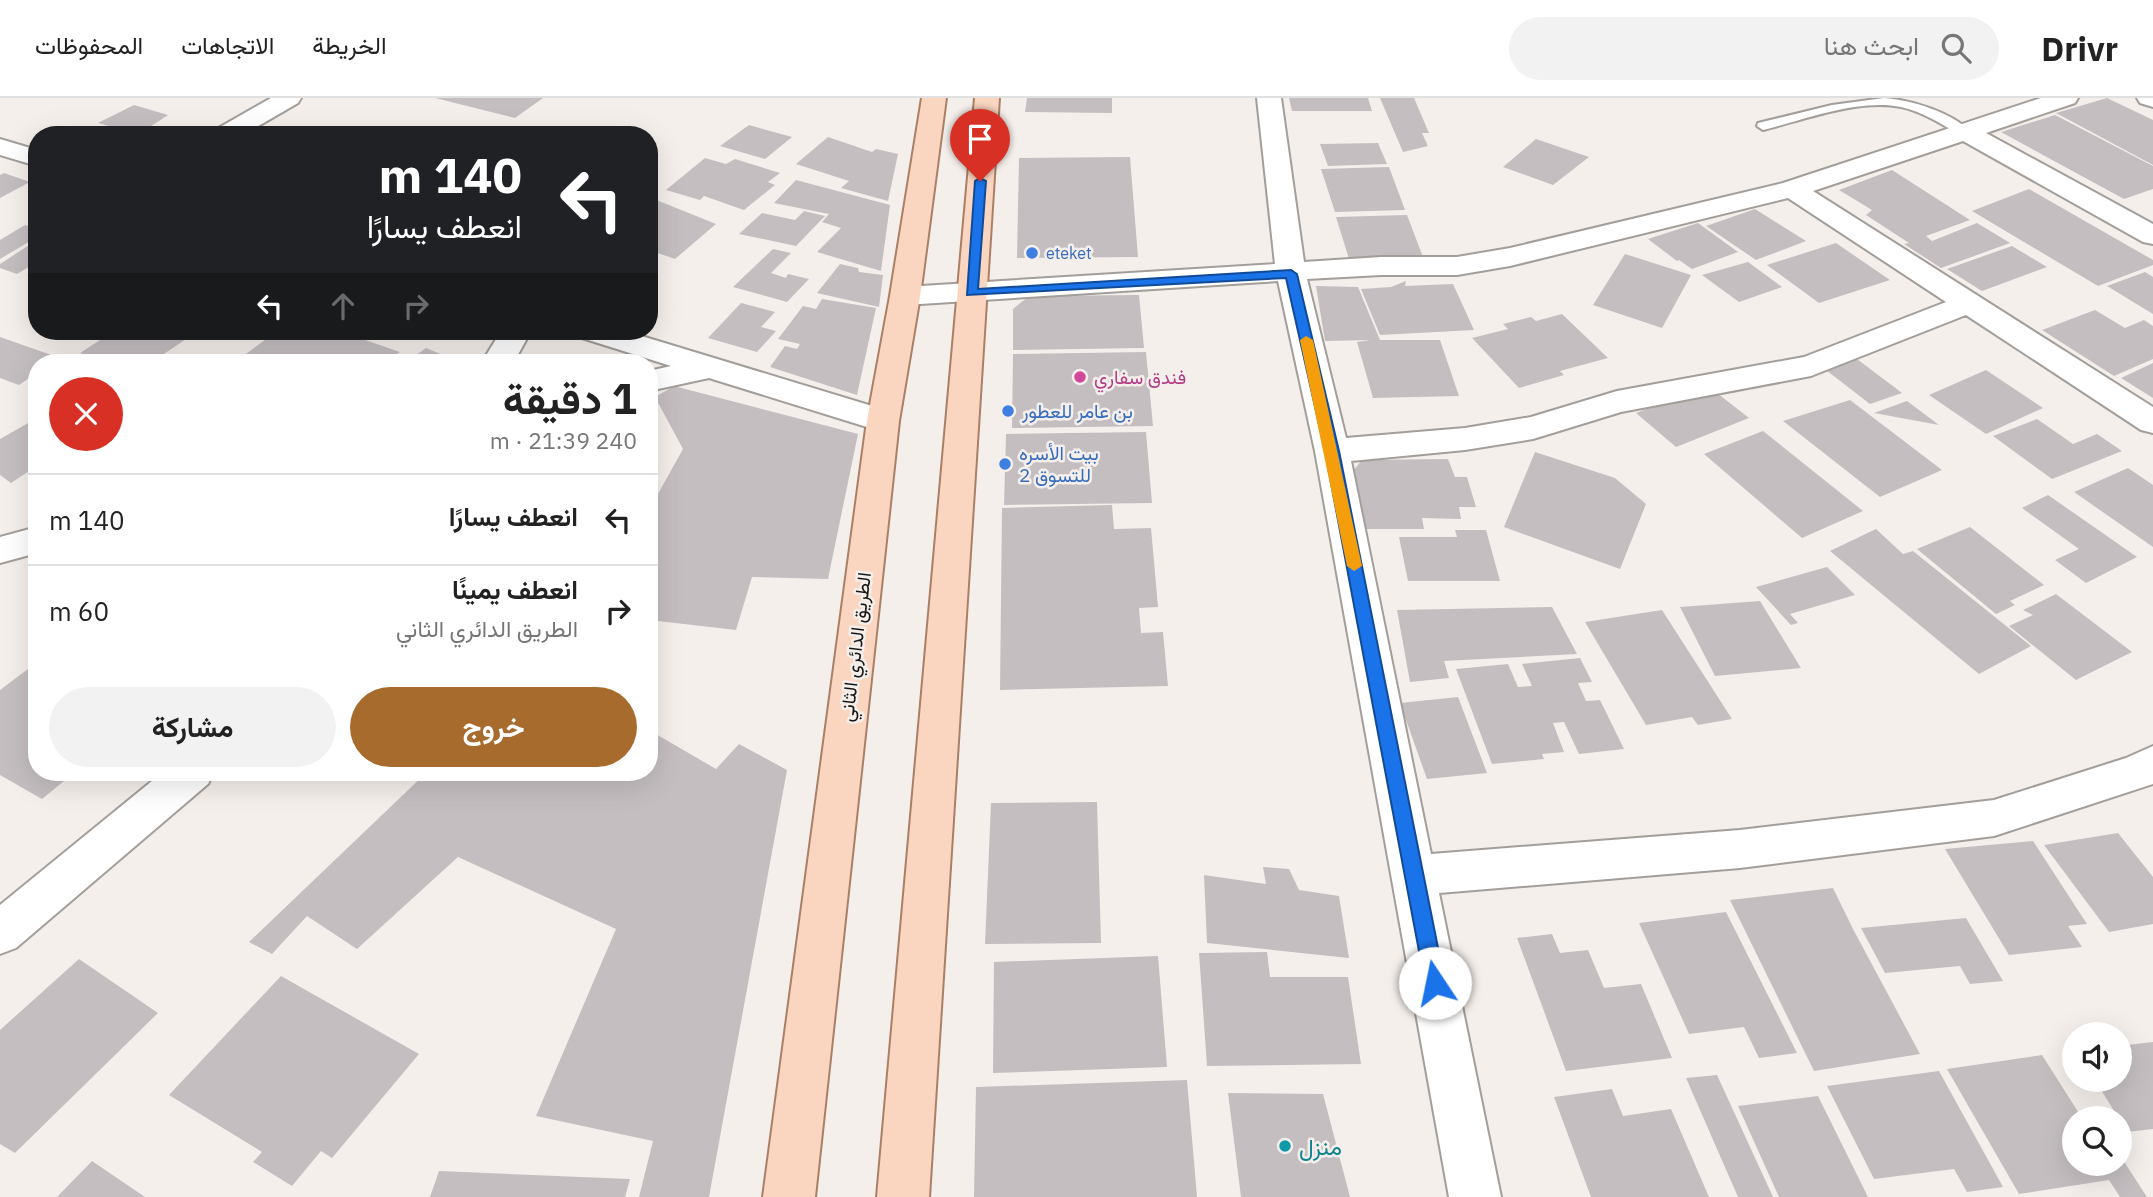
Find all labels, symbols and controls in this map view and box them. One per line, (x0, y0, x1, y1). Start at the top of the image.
search box (1509, 17, 1999, 80)
text: Drivr (2041, 27, 2118, 70)
text: ابحث هنا (1824, 28, 1919, 62)
text: المحفوظات (35, 29, 143, 61)
text: الاتجاهات (181, 29, 274, 61)
text: الخريطة (312, 29, 387, 61)
icon: search (1937, 29, 1975, 67)
pin (950, 109, 1010, 181)
icon: arrive (961, 120, 999, 158)
text: 140 m (378, 143, 522, 206)
icon: left (546, 154, 637, 245)
text: انعطف يسارًا (367, 205, 522, 247)
place label: eteket (1046, 243, 1092, 263)
marker: eteket (1024, 245, 1040, 261)
icon: left (251, 287, 289, 325)
icon: ahead (324, 287, 362, 325)
icon: right (397, 287, 435, 325)
place label: فندق سفاري (1094, 365, 1186, 393)
marker: فندق سفاري (1072, 369, 1088, 385)
text: 1 دقيقة (503, 371, 637, 426)
button: close (49, 377, 123, 451)
place label: بن عامر للعطور (1021, 399, 1133, 423)
marker: بن عامر للعطور (1000, 403, 1016, 419)
text: 240 m · 21:39 (490, 425, 637, 455)
place label: بيت الأسره للتسوق 2 (1019, 441, 1099, 487)
marker: بيت الأسره للتسوق 2 (997, 456, 1013, 472)
text: انعطف يسارًا (449, 499, 578, 533)
icon: left (599, 501, 637, 539)
text: 140 m (49, 503, 125, 537)
street label: الطريق الدائري الثاني (834, 571, 880, 724)
text: انعطف يمينًا (452, 572, 578, 606)
icon: right (599, 592, 637, 630)
text: 60 m (49, 594, 109, 628)
text: الطريق الدائري الثاني (396, 613, 578, 643)
button: مشاركة (49, 687, 336, 767)
button: خروج (350, 687, 637, 767)
position arrow (1398, 946, 1472, 1020)
map controls (2062, 1022, 2132, 1176)
button: sound (2062, 1022, 2132, 1092)
button: search (2062, 1106, 2132, 1176)
place label: منزل (1299, 1131, 1342, 1162)
marker: منزل (1277, 1138, 1293, 1154)

